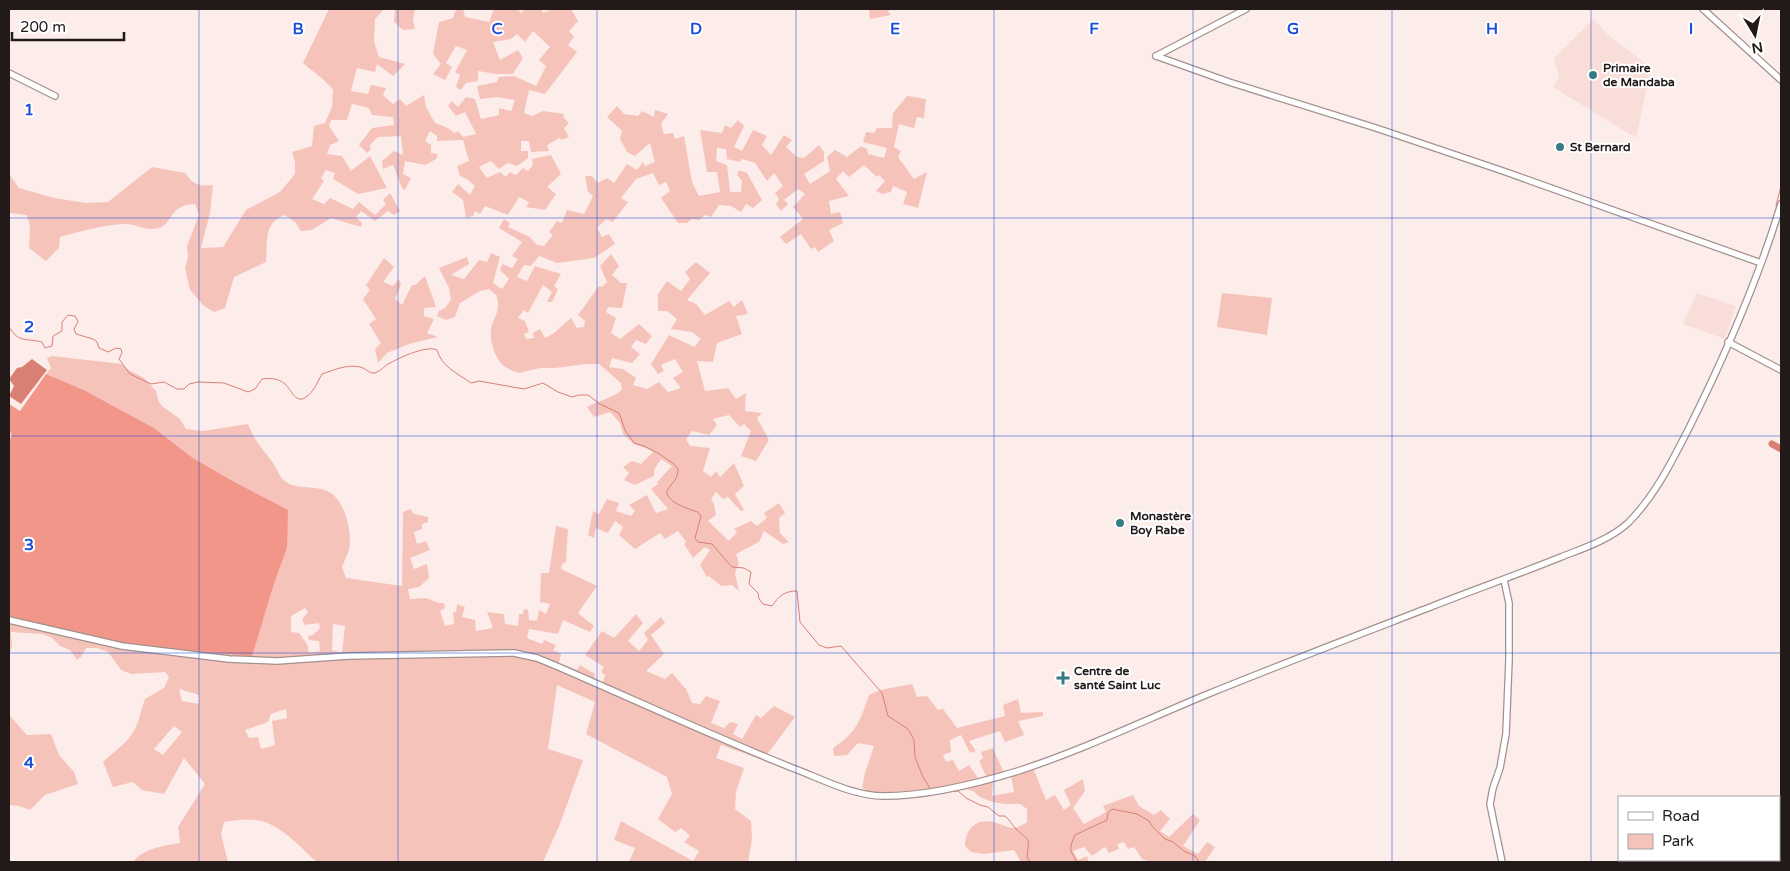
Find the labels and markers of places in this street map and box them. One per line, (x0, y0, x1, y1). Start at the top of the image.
place label: Primaire de Mandaba (1603, 61, 1675, 89)
marker: Primaire de Mandaba (1587, 69, 1599, 81)
place label: St Bernard (1570, 140, 1631, 154)
marker: St Bernard (1554, 141, 1566, 153)
place label: Monastère Boy Rabe (1130, 509, 1191, 538)
marker: Monastère Boy Rabe (1114, 517, 1126, 529)
place label: Centre de santé Saint Luc (1074, 664, 1161, 692)
marker: Centre de santé Saint Luc (1056, 671, 1070, 685)

